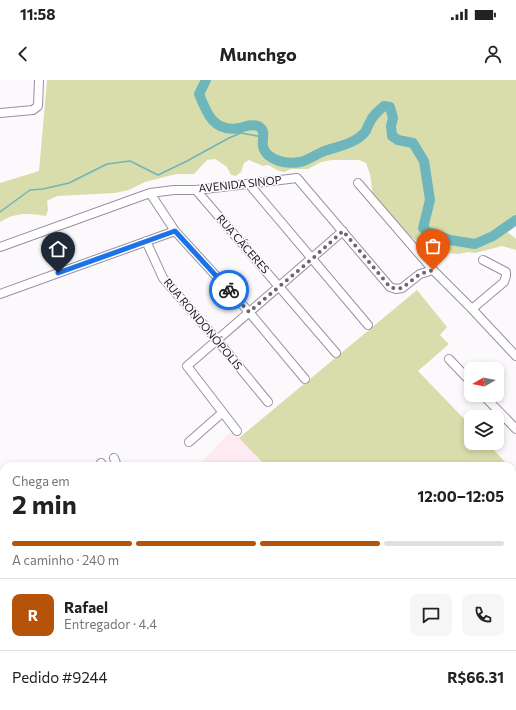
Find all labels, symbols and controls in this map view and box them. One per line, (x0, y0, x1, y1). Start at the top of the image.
text: 11:58 (20, 5, 56, 23)
icon: back (12, 43, 34, 65)
text: Munchgo (219, 43, 297, 65)
icon: person (482, 43, 504, 65)
street label: AVENIDA SINOP (198, 173, 282, 194)
street label: RUA CÁCERES (214, 211, 273, 276)
pin (416, 229, 450, 270)
pin (41, 232, 75, 273)
icon: bag (422, 235, 444, 257)
icon: home (47, 238, 69, 260)
courier (209, 270, 249, 310)
street label: RUA RONDONÓPOLIS (161, 275, 246, 372)
icon: bike (218, 279, 240, 301)
north arrow (464, 362, 504, 402)
map controls (464, 362, 504, 450)
button: layers (464, 410, 504, 450)
text: Chega em (12, 473, 70, 489)
text: 12:00–12:05 (418, 487, 504, 505)
text: 2 min (12, 488, 77, 519)
text: A caminho · 240 m (12, 552, 119, 568)
button: chat (410, 594, 452, 636)
button: phone (462, 594, 504, 636)
text: Rafael (64, 598, 108, 616)
text: R (28, 606, 38, 624)
text: Entregador · 4.4 (64, 616, 157, 632)
text: Pedido #9244 (12, 668, 107, 686)
text: R$66.31 (447, 668, 504, 686)

